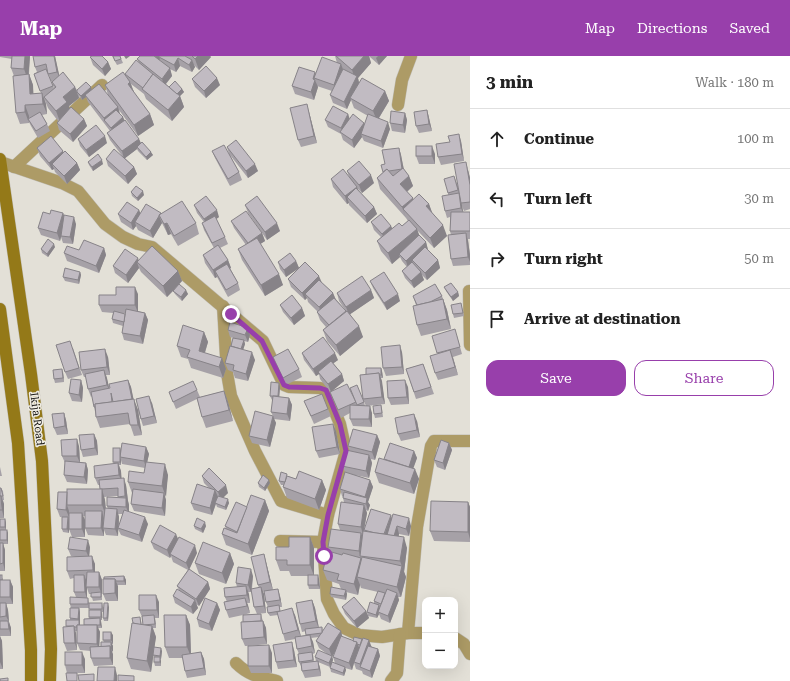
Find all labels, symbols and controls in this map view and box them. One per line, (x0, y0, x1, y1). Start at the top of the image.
text: Map (20, 17, 62, 40)
text: Map (585, 20, 615, 36)
text: Directions (637, 20, 707, 36)
text: Saved (729, 20, 770, 36)
text: 3 min (486, 72, 533, 92)
text: Walk · 180 m (695, 75, 774, 90)
icon: ahead (486, 128, 508, 150)
text: Continue (524, 130, 594, 148)
text: 100 m (737, 131, 774, 146)
icon: left (486, 188, 508, 210)
text: Turn left (524, 190, 592, 208)
text: 30 m (744, 191, 774, 206)
icon: right (486, 248, 508, 270)
text: Turn right (524, 250, 603, 268)
text: 50 m (744, 251, 774, 266)
route end (222, 305, 240, 323)
icon: arrive (486, 308, 508, 330)
text: Arrive at destination (524, 310, 680, 328)
button: Save (486, 360, 626, 396)
button: Share (634, 360, 774, 396)
street label: Ikija Road (27, 392, 47, 446)
route start (315, 547, 333, 565)
map controls (422, 597, 458, 669)
button: + (422, 597, 458, 633)
button: − (422, 633, 458, 669)

